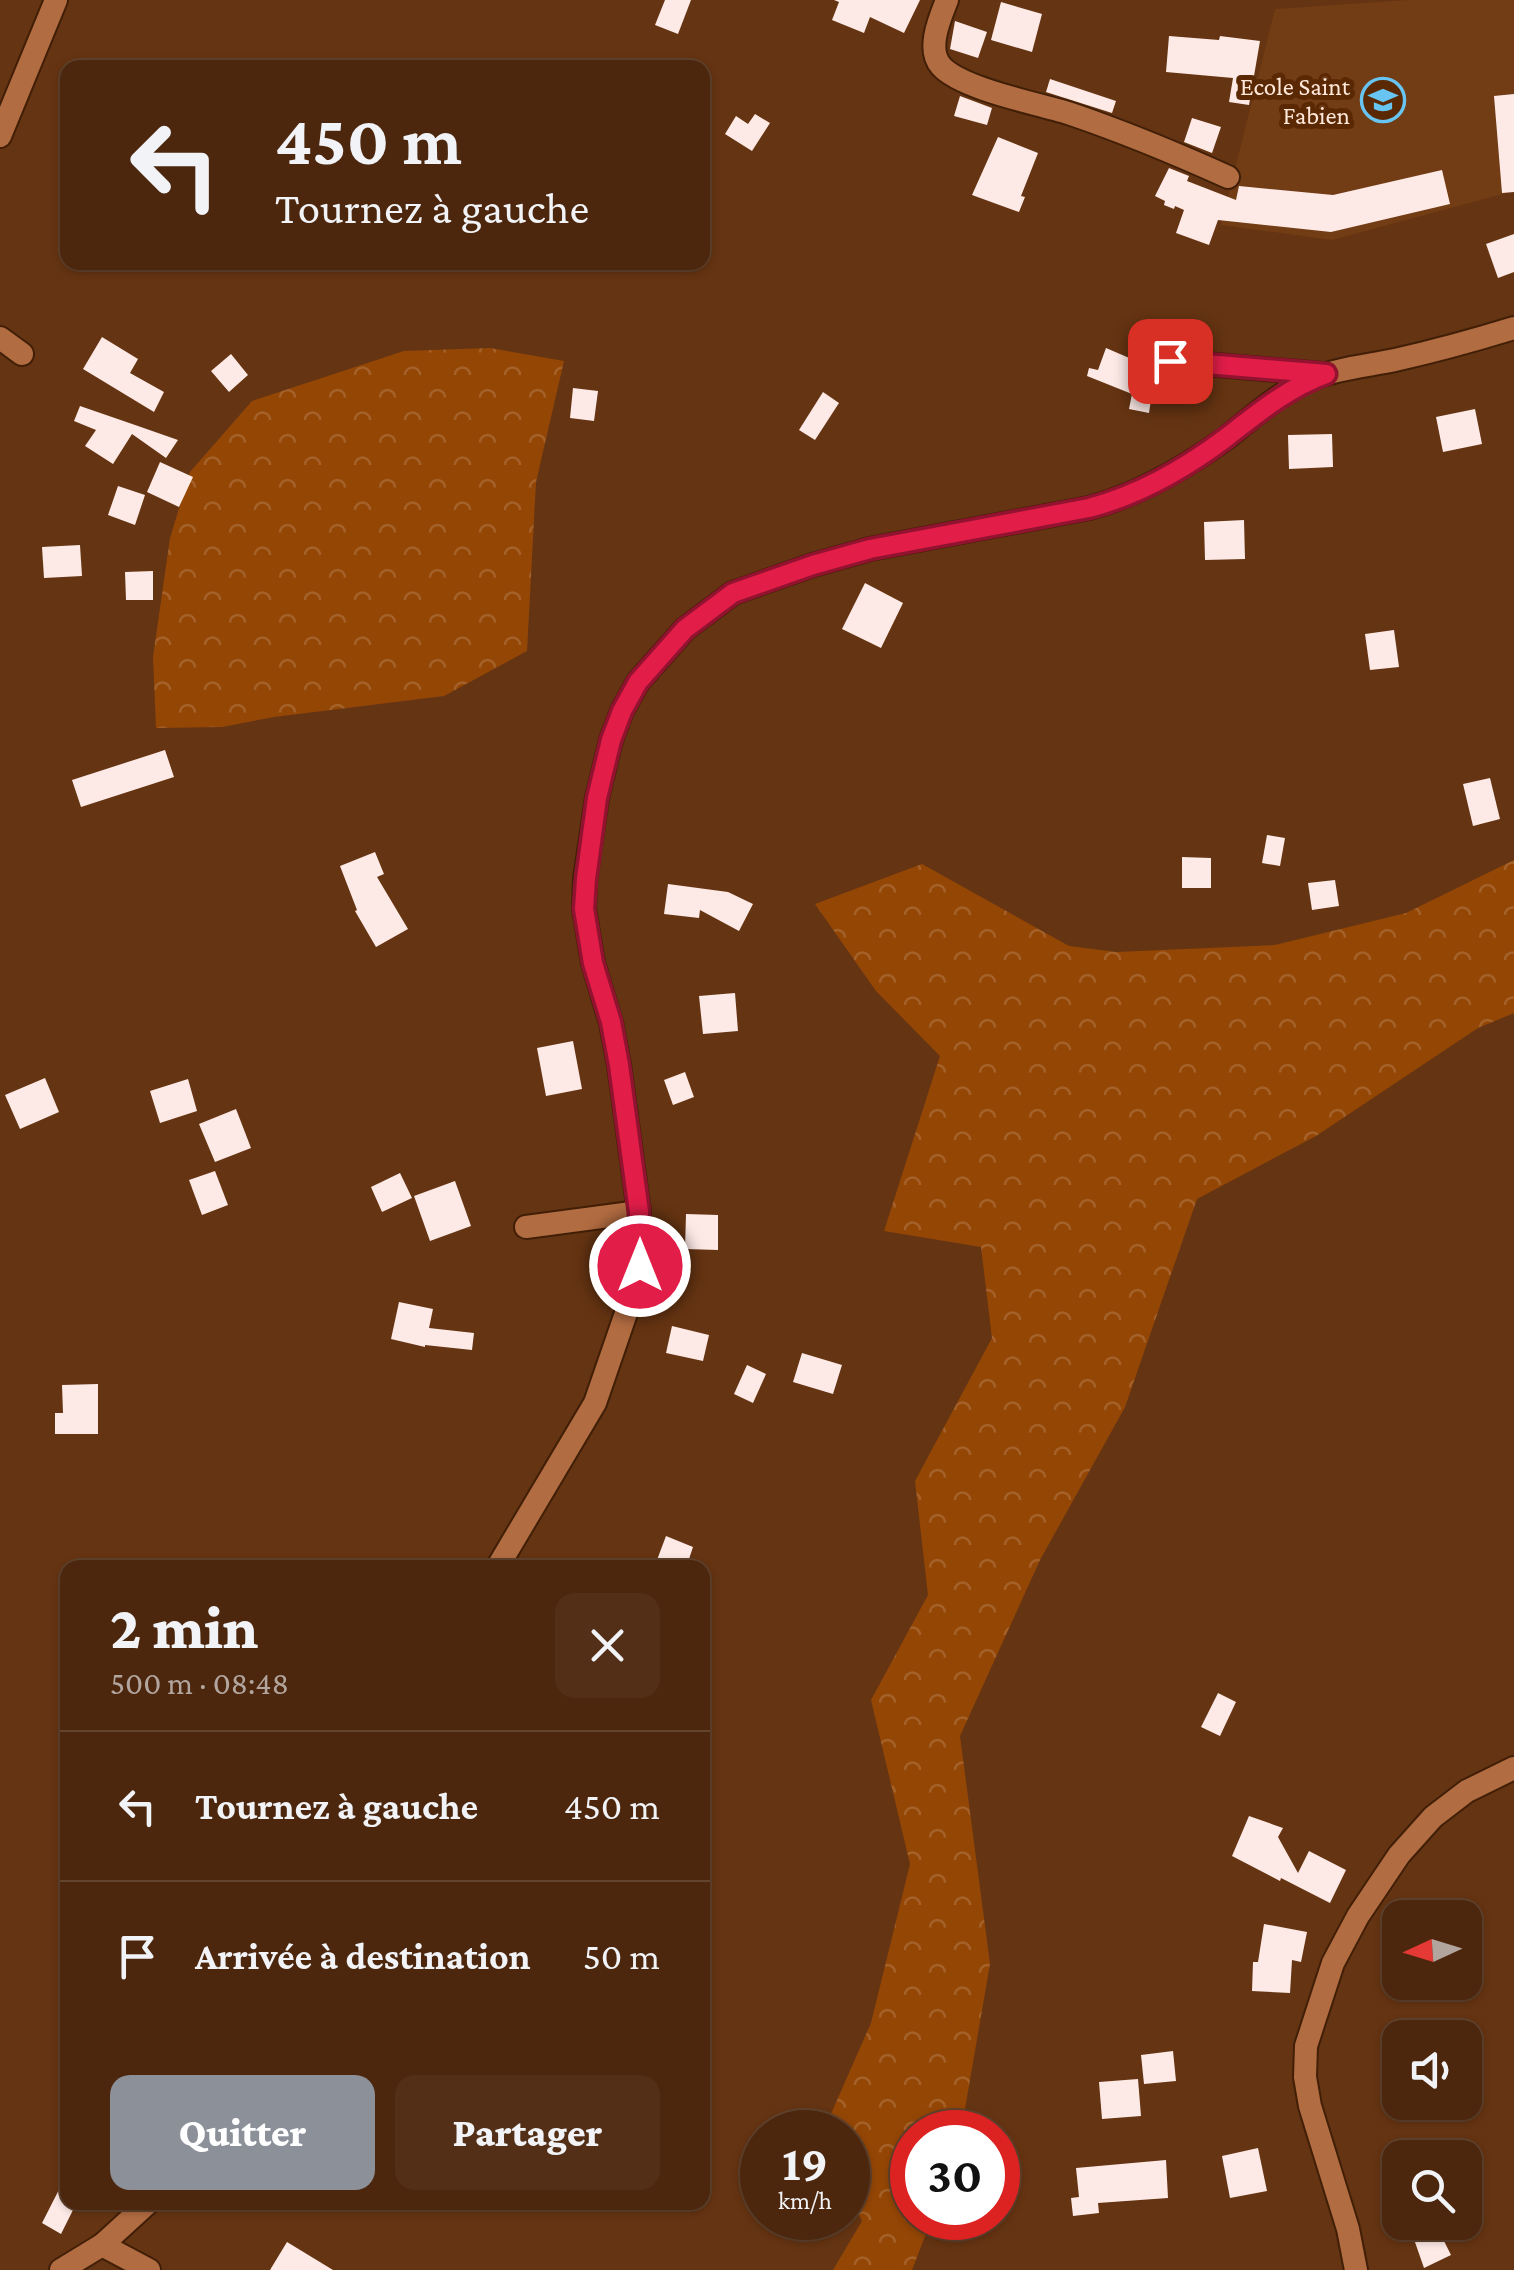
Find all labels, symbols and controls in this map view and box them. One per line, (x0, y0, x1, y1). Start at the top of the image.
place label: Ecole Saint Fabien (1240, 73, 1351, 129)
school or university icon: Ecole Saint Fabien (1360, 77, 1406, 123)
icon: left (110, 100, 240, 230)
text: 450 m (275, 101, 462, 179)
text: Tournez à gauche (275, 183, 589, 233)
pin (1128, 319, 1213, 404)
icon: arrive (1143, 334, 1198, 389)
position arrow (588, 1214, 692, 1318)
button: close (555, 1593, 660, 1698)
text: 2 min (110, 1594, 258, 1661)
text: 500 m · 08:48 (110, 1665, 289, 1701)
icon: left (110, 1779, 165, 1834)
text: Tournez à gauche (195, 1785, 478, 1827)
text: 450 m (564, 1785, 660, 1827)
north arrow (1382, 1900, 1482, 2000)
map controls (1382, 1900, 1482, 2240)
icon: arrive (110, 1929, 165, 1984)
text: Arrivée à destination (195, 1935, 531, 1977)
text: 50 m (583, 1935, 660, 1977)
button: sound (1382, 2020, 1482, 2120)
button: Quitter (110, 2075, 375, 2190)
button: Partager (395, 2075, 660, 2190)
speed limit sign: 30 (890, 2110, 1020, 2240)
text: 19 (782, 2135, 828, 2191)
button: search (1382, 2140, 1482, 2240)
text: km/h (778, 2187, 832, 2214)

